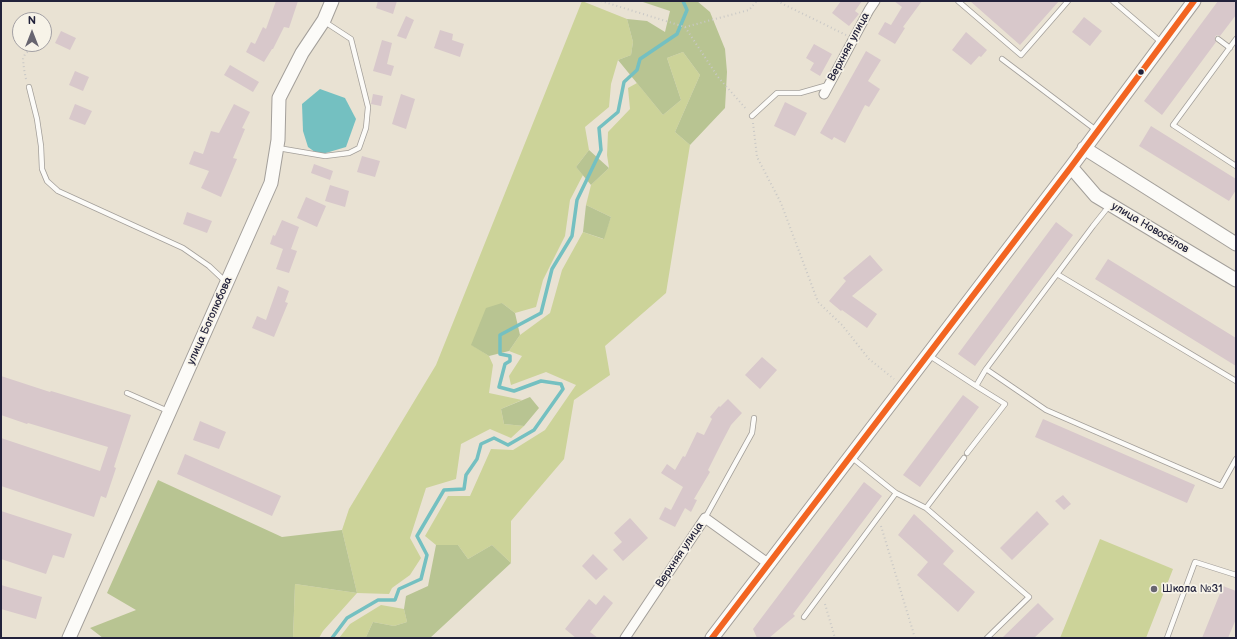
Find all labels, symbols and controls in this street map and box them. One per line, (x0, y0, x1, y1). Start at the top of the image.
street label: Верхняя улица (825, 10, 873, 84)
north arrow (12, 12, 52, 52)
text: N (28, 14, 36, 27)
unlabelled marker (1136, 67, 1146, 77)
street label: улица Новосёлов (1109, 200, 1191, 256)
street label: улица Боголюбова (185, 275, 235, 367)
street label: Верхняя улица (653, 520, 707, 590)
place label: Школа №31 (1162, 582, 1222, 596)
marker: Школа №31 (1149, 584, 1159, 594)

